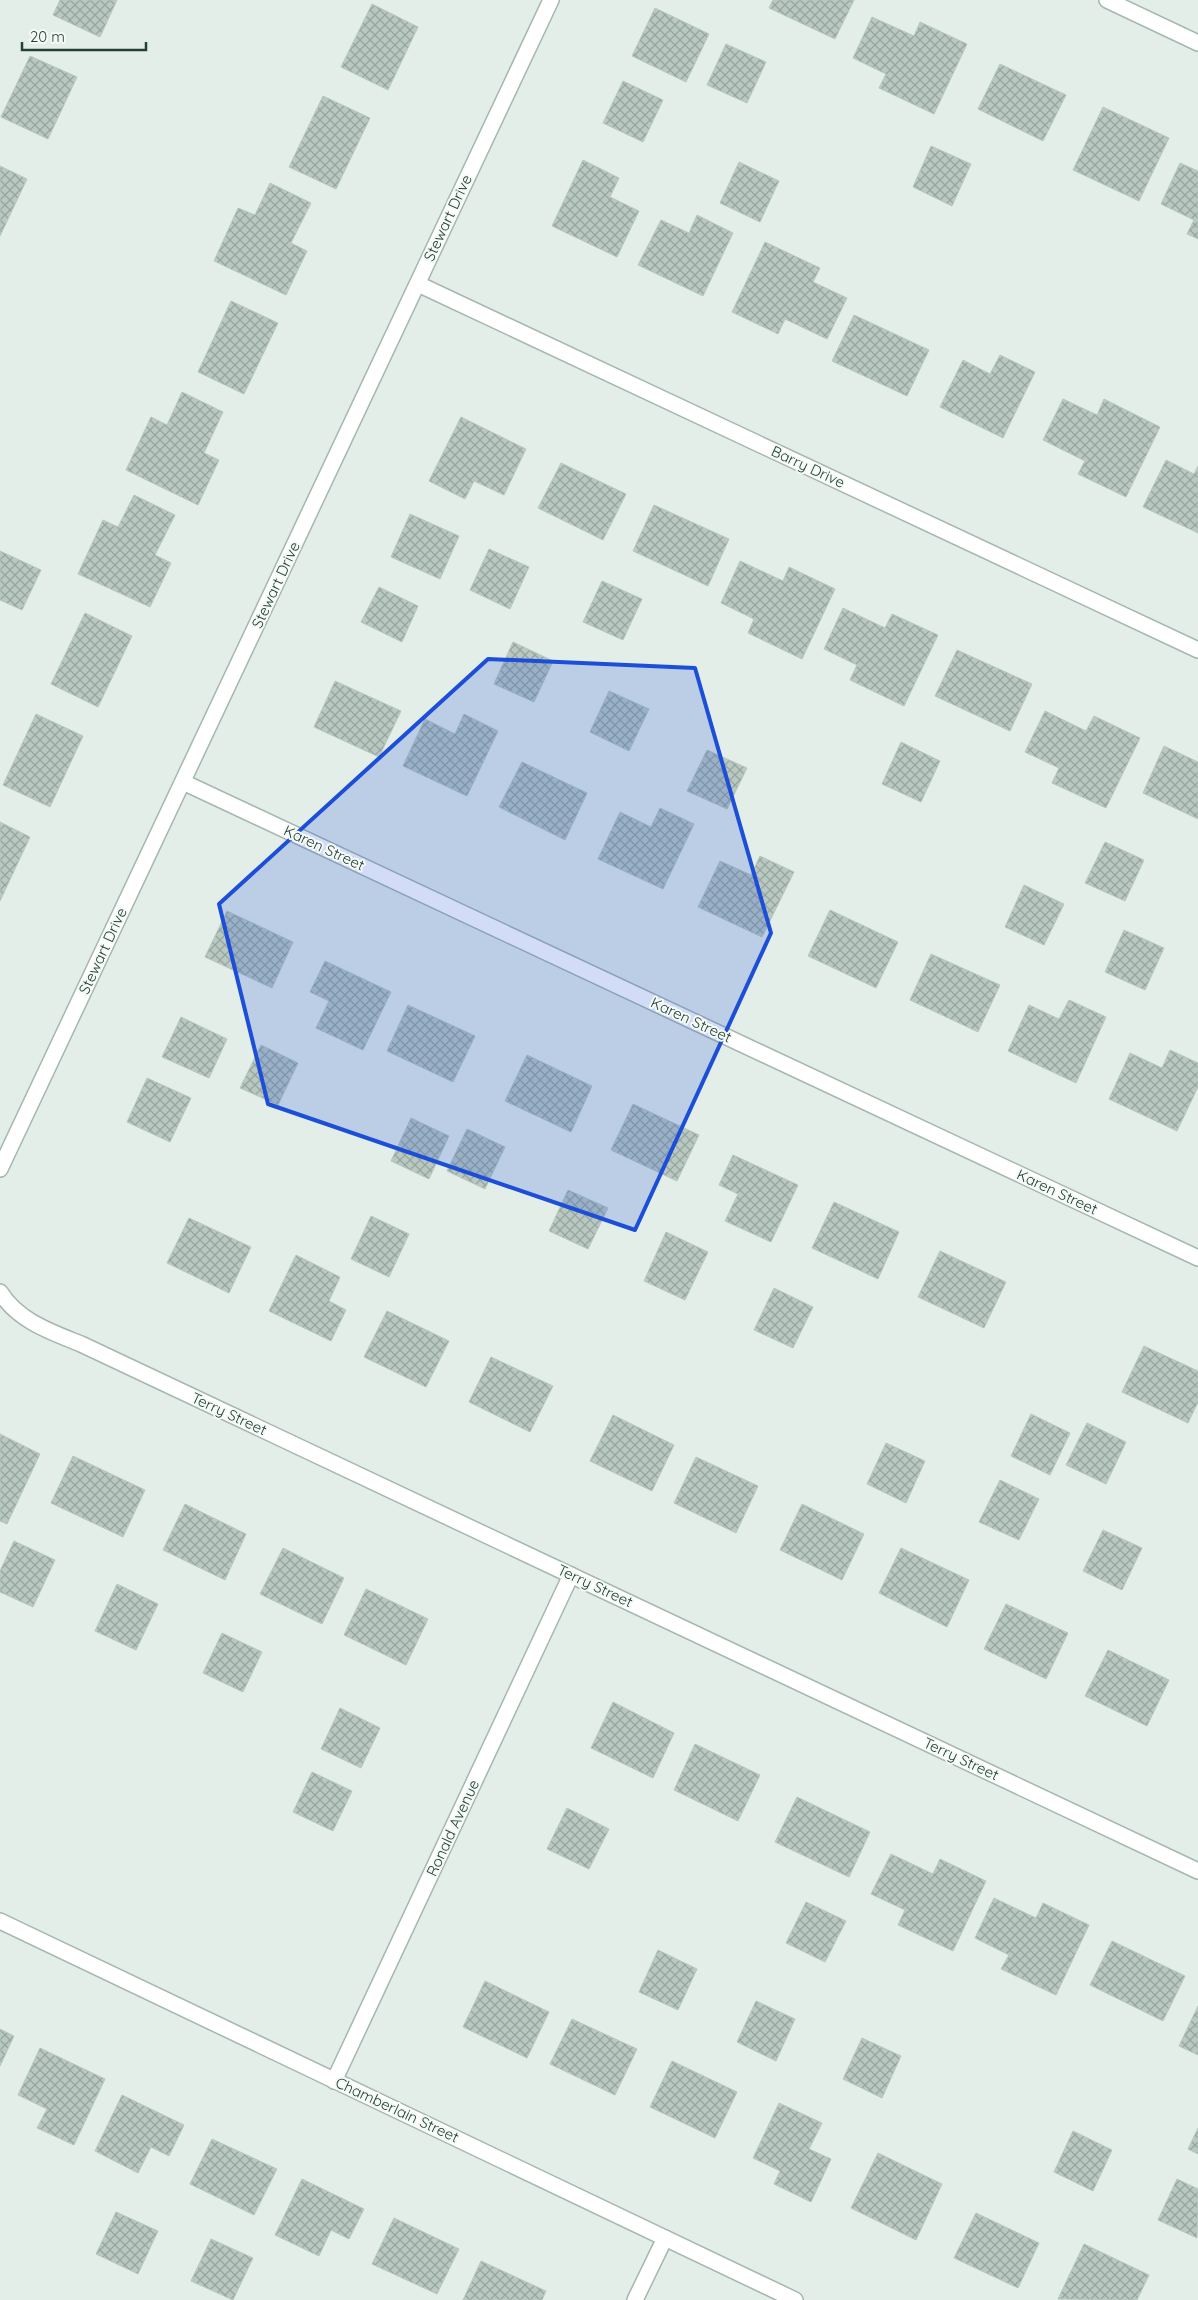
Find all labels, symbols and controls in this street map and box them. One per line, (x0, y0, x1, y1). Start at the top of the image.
scale bar (22, 20, 146, 52)
text: 20 m (30, 27, 65, 46)
street label: Stewart Drive (419, 171, 476, 264)
street label: Barry Drive (768, 441, 848, 492)
street label: Stewart Drive (247, 538, 304, 631)
street label: Karen Street (281, 821, 368, 875)
street label: Stewart Drive (74, 904, 131, 997)
street label: Karen Street (648, 993, 735, 1047)
street label: Karen Street (1014, 1165, 1101, 1219)
street label: Terry Street (189, 1388, 270, 1439)
street label: Terry Street (555, 1560, 636, 1611)
street label: Terry Street (921, 1733, 1002, 1784)
street label: Ronald Avenue (422, 1776, 483, 1879)
street label: Chamberlain Street (333, 2073, 462, 2146)

